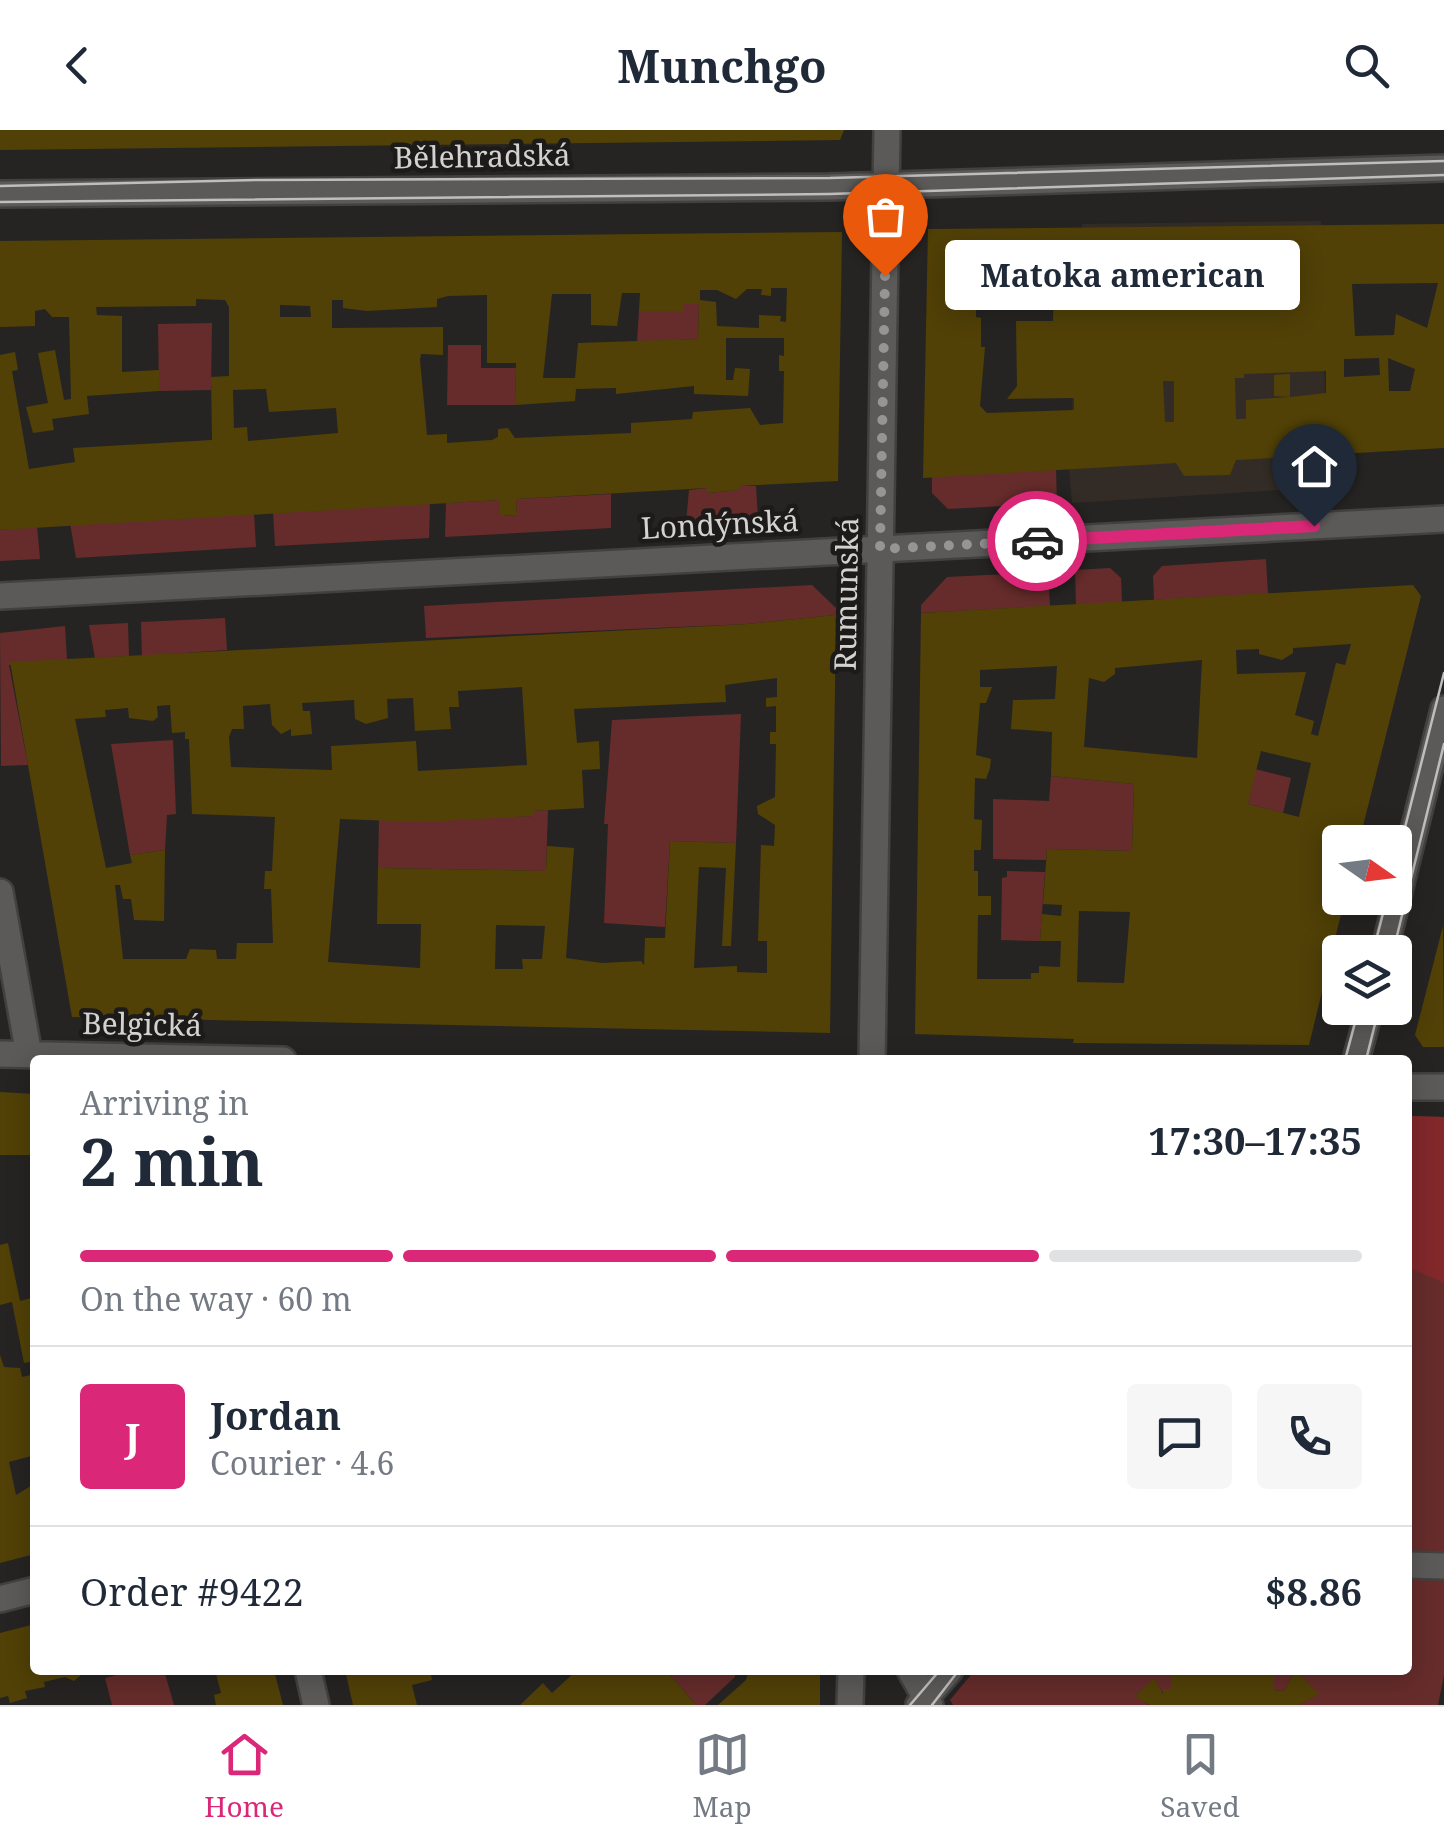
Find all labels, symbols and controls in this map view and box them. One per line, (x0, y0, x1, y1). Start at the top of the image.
text: Munchgo (617, 35, 827, 96)
icon: back (50, 38, 105, 93)
icon: search (1339, 38, 1394, 93)
street label: Bělehradská (393, 133, 571, 178)
pin (843, 174, 928, 277)
icon: bag (858, 189, 913, 244)
callout: Matoka american (945, 241, 1300, 311)
text: Matoka american (980, 253, 1265, 296)
pin (1272, 424, 1357, 527)
icon: home (1287, 439, 1342, 494)
courier (987, 491, 1087, 591)
street label: Londýnská (640, 499, 800, 548)
icon: car (1010, 514, 1065, 569)
street label: Rumunská (824, 517, 867, 671)
north arrow (1322, 825, 1412, 915)
map controls (1322, 825, 1412, 1025)
button: layers (1322, 935, 1412, 1025)
street label: Belgická (82, 1002, 202, 1045)
text: Arriving in (80, 1081, 249, 1124)
text: 17:30–17:35 (1148, 1114, 1362, 1166)
text: 2 min (80, 1117, 264, 1205)
text: On the way · 60 m (80, 1277, 352, 1320)
button: chat (1127, 1384, 1232, 1489)
button: phone (1257, 1384, 1362, 1489)
text: Jordan (210, 1389, 341, 1441)
text: J (125, 1410, 140, 1462)
text: Courier · 4.6 (210, 1441, 394, 1484)
text: Order #9422 (80, 1565, 304, 1617)
text: $8.86 (1265, 1565, 1362, 1617)
tab: Home (204, 1727, 284, 1825)
tab: Map (693, 1727, 752, 1825)
tab: Saved (1160, 1727, 1240, 1825)

